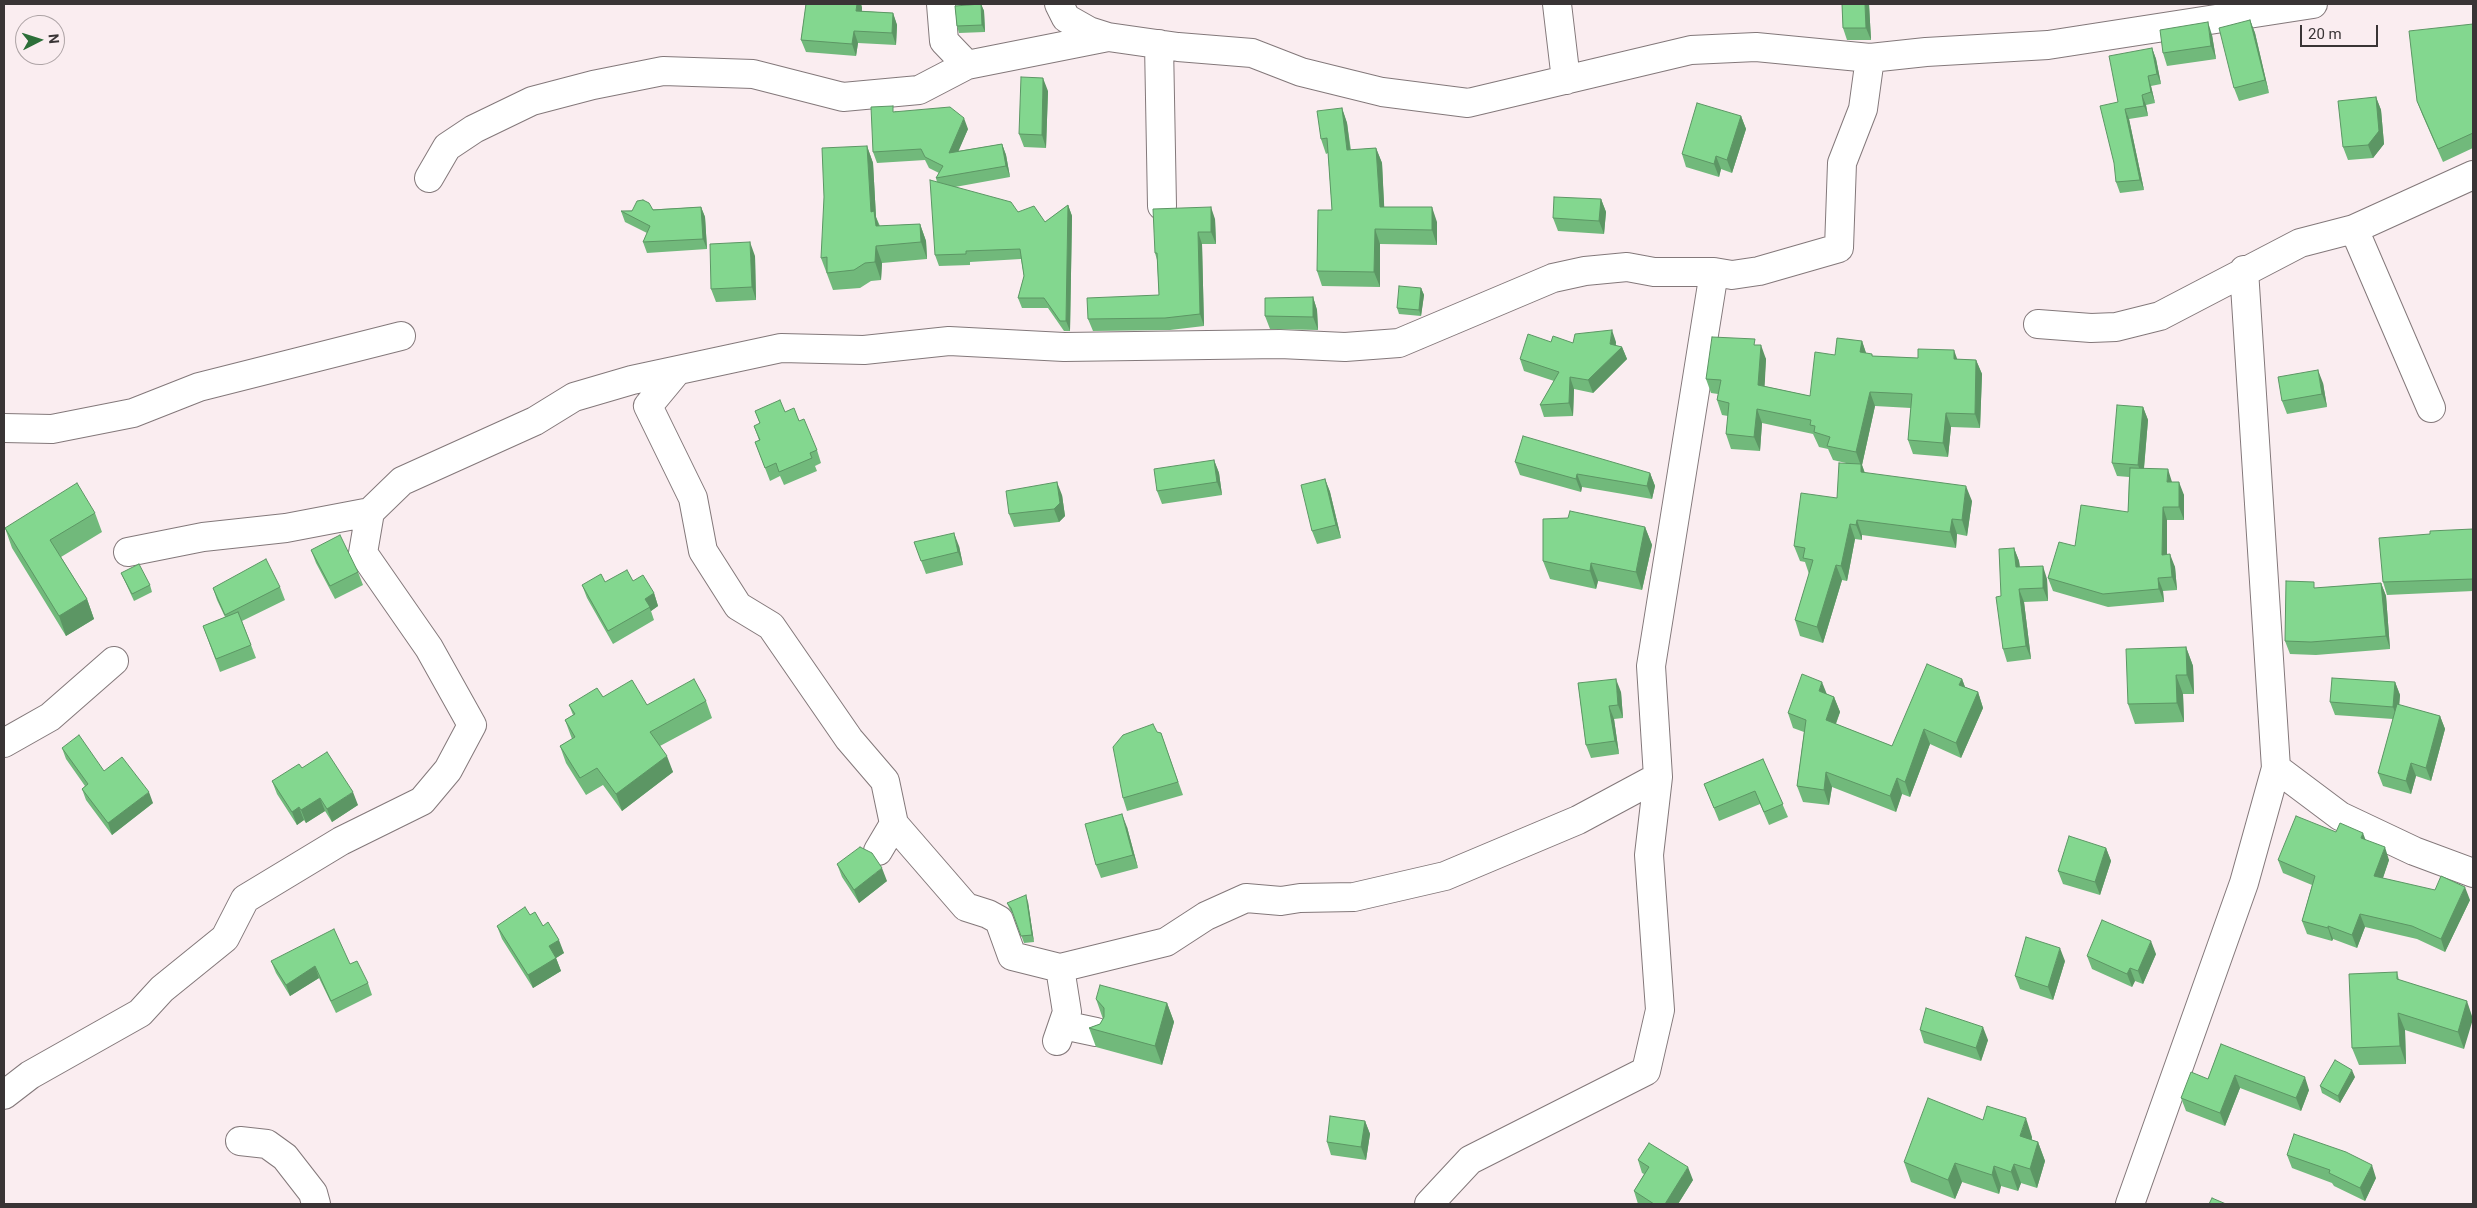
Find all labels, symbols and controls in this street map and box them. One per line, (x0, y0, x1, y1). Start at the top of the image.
north arrow (15, 15, 65, 65)
scale bar (2302, 15, 2380, 47)
text: 20 m (2308, 25, 2342, 43)
text: N (46, 33, 62, 44)

